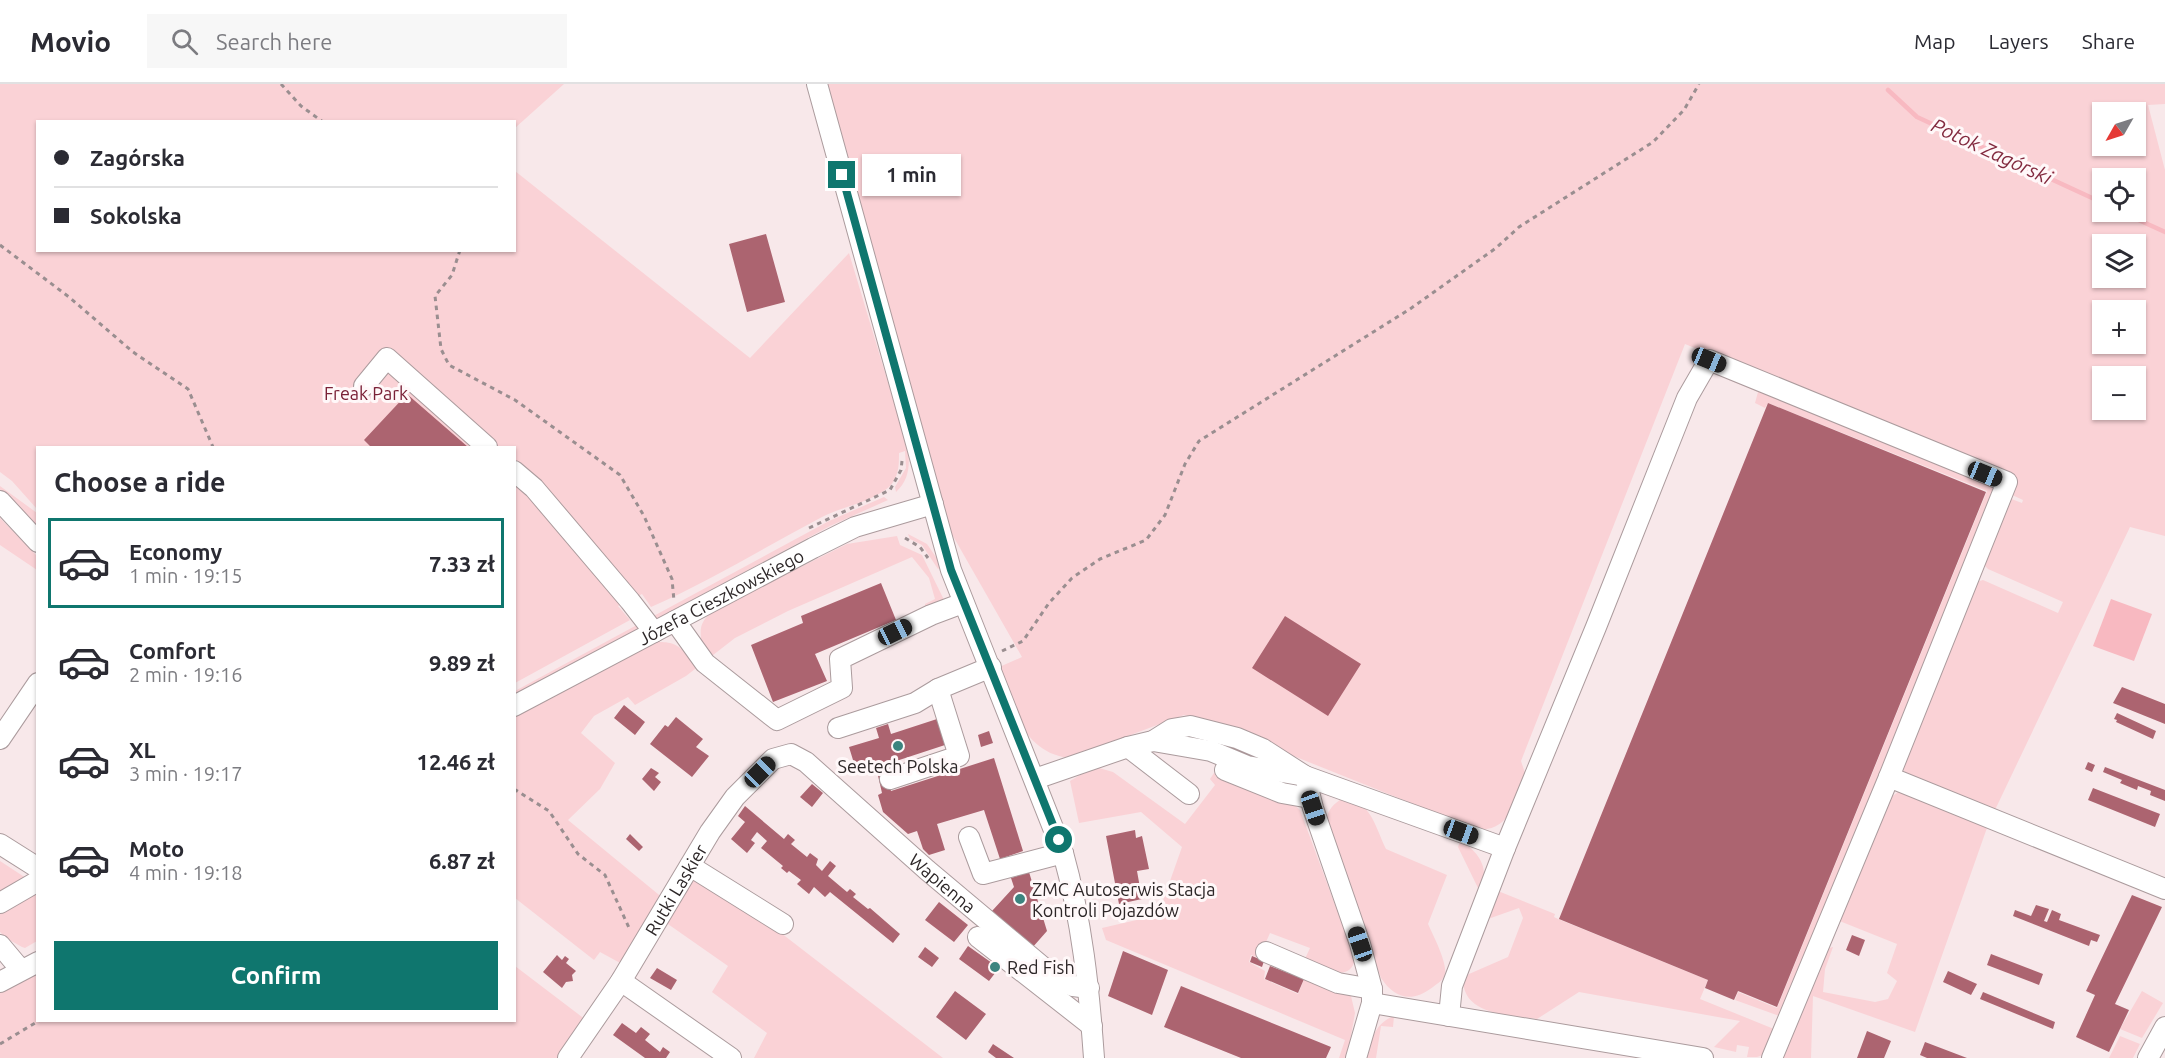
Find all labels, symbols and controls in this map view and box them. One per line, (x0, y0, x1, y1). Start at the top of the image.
search box (147, 14, 567, 68)
icon: search (168, 25, 201, 58)
text: Movio (30, 26, 111, 57)
text: Search here (216, 29, 332, 54)
text: Map (1914, 29, 1955, 53)
text: Layers (1988, 29, 2049, 53)
text: Share (2082, 29, 2135, 53)
north arrow (2092, 102, 2146, 156)
map controls (2092, 102, 2146, 420)
water label: Potok Zagórski (1928, 113, 2057, 189)
text: Zagórska (90, 145, 185, 170)
callout: 1 min (863, 154, 962, 196)
route end (828, 161, 855, 188)
text: 1 min (886, 163, 937, 186)
button: locate (2092, 168, 2146, 222)
text: Sokolska (90, 203, 182, 228)
button: layers (2092, 234, 2146, 288)
button: + (2092, 300, 2146, 354)
car (1689, 345, 1729, 375)
button: − (2092, 366, 2146, 420)
park label: Freak Park (324, 383, 408, 403)
car (1965, 459, 2005, 489)
text: Choose a ride (54, 467, 226, 497)
icon: car (57, 536, 111, 590)
text: Economy (129, 539, 222, 564)
street label: Józefa Cieszkowskiego (635, 545, 807, 649)
text: 7.33 zł (429, 551, 495, 576)
text: 1 min · 19:15 (129, 564, 243, 587)
car (875, 616, 915, 648)
icon: car (57, 635, 111, 689)
text: Comfort (129, 638, 216, 663)
text: 9.89 zł (429, 650, 495, 675)
text: 2 min · 19:16 (129, 663, 243, 686)
icon: car (57, 734, 111, 788)
text: XL (129, 737, 156, 762)
marker: Seetech Polska (891, 739, 905, 753)
text: 12.46 zł (416, 749, 495, 774)
car (741, 753, 779, 791)
place label: Seetech Polska (838, 756, 959, 776)
text: 3 min · 19:17 (129, 762, 243, 785)
car (1299, 788, 1327, 828)
car (1441, 817, 1481, 847)
route start (1045, 826, 1072, 853)
icon: car (57, 833, 111, 887)
text: Moto (129, 836, 184, 861)
street label: Rutki Laskier (641, 840, 711, 939)
text: 6.87 zł (429, 848, 495, 873)
street label: Wapienna (906, 849, 980, 917)
text: 4 min · 19:18 (129, 861, 243, 884)
place label: ZMC Autoserwis Stacja Kontroli Pojazdów (1032, 879, 1215, 920)
marker: ZMC Autoserwis Stacja Kontroli Pojazdów (1013, 892, 1027, 906)
car (1346, 924, 1374, 964)
button: Confirm (54, 941, 498, 1010)
place label: Red Fish (1007, 957, 1075, 977)
marker: Red Fish (988, 960, 1002, 974)

